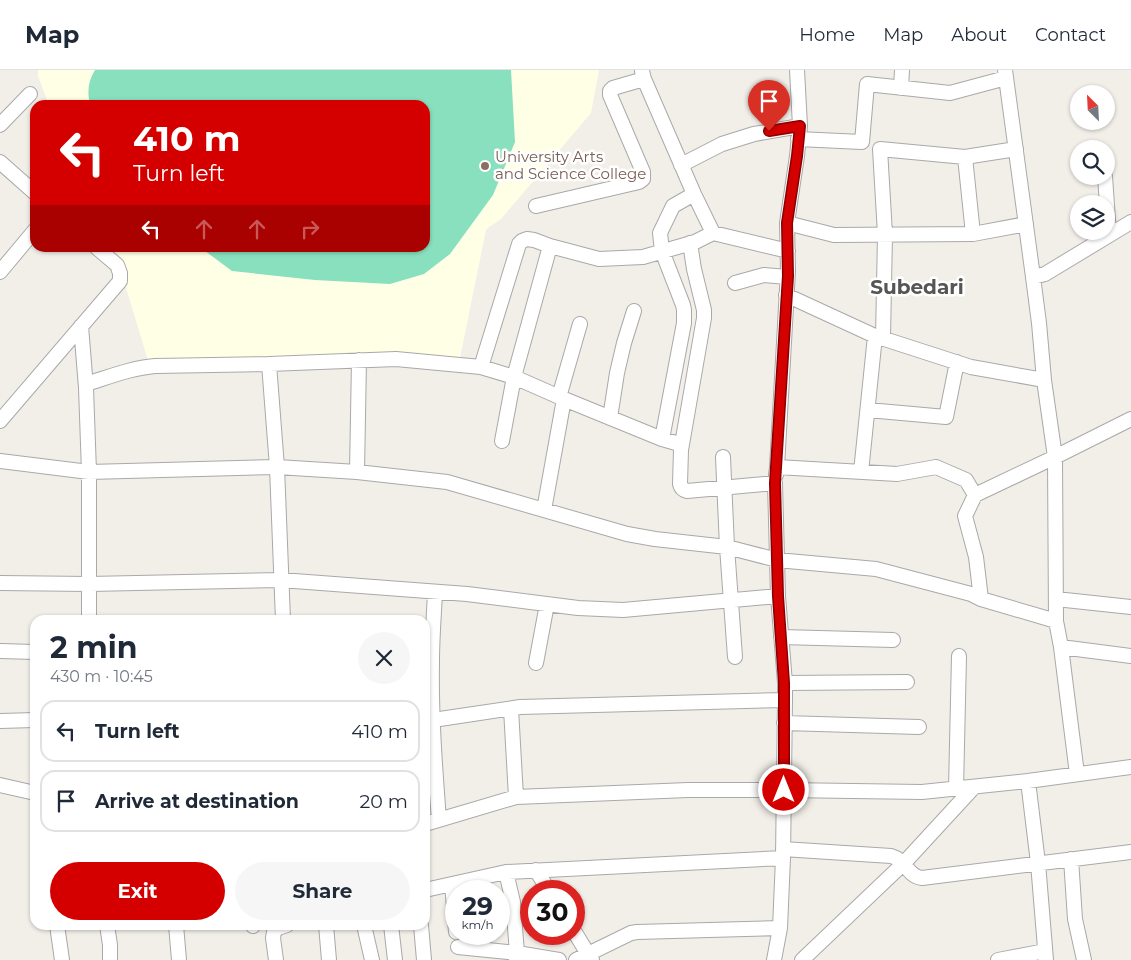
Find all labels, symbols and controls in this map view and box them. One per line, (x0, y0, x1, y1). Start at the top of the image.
text: Map (25, 20, 79, 49)
text: Home (799, 24, 855, 46)
text: Map (883, 24, 923, 46)
text: About (951, 24, 1007, 46)
text: Contact (1035, 24, 1106, 46)
pin (748, 80, 790, 131)
north arrow (1070, 85, 1115, 130)
map controls (1070, 85, 1115, 240)
icon: arrive (755, 87, 783, 115)
text: 410 m (133, 117, 240, 160)
icon: left (50, 120, 115, 185)
button: search (1070, 140, 1115, 185)
place label: University Arts and Science College (495, 147, 646, 183)
text: Turn left (133, 160, 225, 187)
marker: University Arts and Science College (479, 160, 491, 172)
button: layers (1070, 195, 1115, 240)
icon: left (137, 215, 165, 243)
icon: ahead (190, 215, 218, 243)
icon: ahead (243, 215, 271, 243)
icon: right (296, 215, 324, 243)
district label: Subedari (870, 275, 964, 299)
text: 2 min (50, 629, 137, 666)
button: close (358, 632, 410, 684)
text: 430 m · 10:45 (50, 667, 153, 686)
icon: left (52, 717, 80, 745)
text: Turn left (95, 720, 180, 743)
text: 410 m (351, 720, 408, 743)
position arrow (757, 763, 809, 815)
icon: arrive (52, 787, 80, 815)
text: Arrive at destination (95, 790, 299, 813)
text: 20 m (360, 790, 408, 813)
button: Exit (50, 862, 225, 920)
button: Share (235, 862, 410, 920)
speed limit sign: 30 (520, 880, 585, 945)
text: 29 (462, 891, 493, 921)
text: km/h (461, 917, 494, 932)

